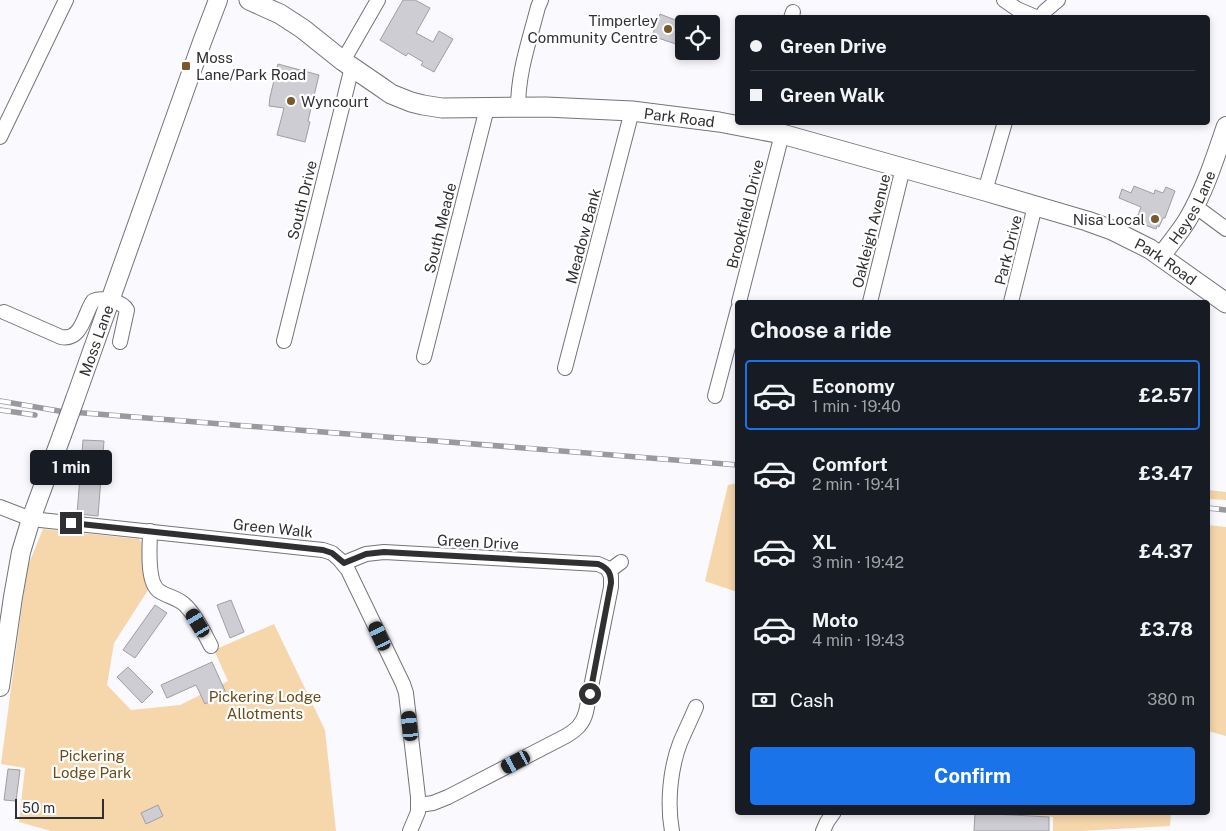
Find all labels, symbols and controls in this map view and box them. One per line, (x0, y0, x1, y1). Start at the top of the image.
place label: Timperley Community Centre (527, 12, 658, 46)
map controls (675, 15, 720, 60)
button: locate (675, 15, 720, 60)
marker: Timperley Community Centre (662, 23, 674, 35)
text: Green Drive (780, 35, 887, 57)
place label: Moss Lane/Park Road (196, 49, 306, 83)
marker: Moss Lane/Park Road (180, 60, 192, 72)
text: Green Walk (780, 84, 885, 106)
place label: Wyncourt (301, 93, 369, 110)
marker: Wyncourt (285, 95, 297, 107)
street label: Park Road (643, 104, 716, 130)
street label: Brookfield Drive (723, 158, 767, 270)
street label: South Drive (284, 159, 320, 241)
street label: Heyes Lane (1165, 168, 1218, 247)
street label: Oakleigh Avenue (849, 172, 893, 290)
street label: South Meade (421, 181, 459, 275)
street label: Meadow Bank (562, 186, 604, 286)
place label: Nisa Local (1073, 211, 1145, 228)
street label: Park Drive (991, 213, 1025, 287)
marker: Nisa Local (1149, 213, 1161, 225)
street label: Park Road (1132, 234, 1200, 288)
street label: Moss Lane (75, 303, 116, 378)
text: Choose a ride (750, 317, 892, 343)
icon: car (752, 373, 797, 418)
text: Economy (812, 375, 895, 397)
text: £2.57 (1139, 384, 1193, 406)
text: 1 min · 19:40 (812, 397, 901, 416)
callout: 1 min (30, 450, 112, 486)
icon: car (752, 451, 797, 496)
text: Comfort (812, 453, 888, 475)
text: 1 min (52, 458, 90, 477)
text: £3.47 (1139, 462, 1193, 484)
text: 2 min · 19:41 (812, 475, 900, 494)
route end (60, 512, 82, 534)
street label: Green Walk (232, 515, 314, 541)
icon: car (752, 529, 797, 574)
street label: Green Drive (437, 531, 519, 553)
text: XL (812, 531, 837, 553)
text: £4.37 (1139, 540, 1193, 562)
text: 3 min · 19:42 (812, 553, 904, 572)
car (183, 606, 212, 640)
icon: car (752, 607, 797, 652)
text: Moto (812, 609, 858, 631)
text: £3.78 (1140, 618, 1193, 640)
car (366, 619, 393, 653)
text: 4 min · 19:43 (812, 631, 905, 650)
route start (579, 683, 601, 705)
icon: cash (750, 686, 778, 714)
park label: Pickering Lodge Allotments (209, 688, 321, 722)
text: Cash (790, 689, 834, 711)
text: 380 m (1147, 690, 1195, 709)
car (400, 710, 419, 742)
park label: Pickering Lodge Park (53, 747, 131, 781)
button: Confirm (750, 747, 1195, 805)
car (499, 748, 532, 776)
scale bar (15, 796, 104, 819)
text: 50 m (22, 800, 55, 816)

